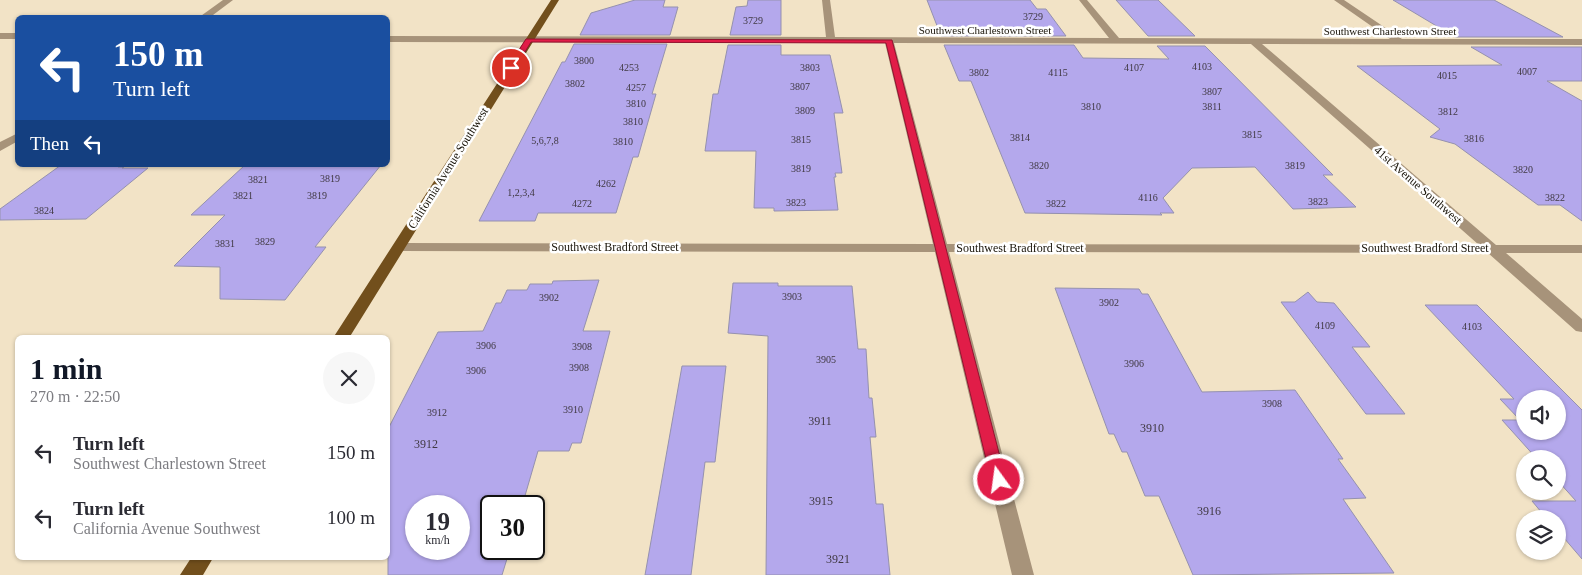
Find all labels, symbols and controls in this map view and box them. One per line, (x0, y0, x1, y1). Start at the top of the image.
house number: 3729 (1023, 11, 1043, 22)
house number: 3729 (743, 15, 763, 26)
street label: Southwest Charlestown Street (919, 24, 1051, 36)
street label: Southwest Charlestown Street (1324, 25, 1456, 37)
icon: left (30, 35, 95, 100)
text: 150 m (113, 35, 203, 74)
pin (490, 47, 532, 89)
icon: arrive (497, 54, 525, 82)
house number: 3800 (574, 55, 594, 66)
house number: 4103 (1192, 61, 1212, 72)
house number: 4253 (619, 62, 639, 73)
house number: 3803 (800, 62, 820, 73)
house number: 4107 (1124, 62, 1144, 73)
house number: 4007 (1517, 66, 1537, 77)
house number: 3802 (969, 67, 989, 78)
house number: 4115 (1048, 67, 1068, 78)
house number: 4015 (1437, 70, 1457, 81)
text: Turn left (113, 76, 190, 101)
house number: 3802 (565, 78, 585, 89)
house number: 3807 (790, 81, 810, 92)
house number: 4257 (626, 82, 646, 93)
house number: 3807 (1202, 86, 1222, 97)
house number: 3810 (626, 98, 646, 109)
house number: 3810 (1081, 101, 1101, 112)
house number: 3811 (1202, 101, 1222, 112)
street label: California Avenue Southwest (405, 104, 491, 231)
house number: 3809 (795, 105, 815, 116)
house number: 3812 (1438, 106, 1458, 117)
house number: 3810 (623, 116, 643, 127)
house number: 3815 (1242, 129, 1262, 140)
icon: left (79, 130, 107, 158)
house number: 3814 (1010, 132, 1030, 143)
text: Then (30, 133, 69, 154)
house number: 3816 (1464, 133, 1484, 144)
house number: 3815 (791, 134, 811, 145)
house number: 5,6,7,8 (531, 135, 559, 146)
house number: 3810 (613, 136, 633, 147)
street label: 41st Avenue Southwest (1371, 143, 1465, 227)
house number: 3820 (1029, 160, 1049, 171)
house number: 3819 (1285, 160, 1305, 171)
house number: 3819 (791, 163, 811, 174)
house number: 3820 (1513, 164, 1533, 175)
house number: 3819 (320, 173, 340, 184)
house number: 3821 (248, 174, 268, 185)
house number: 4262 (596, 178, 616, 189)
house number: 1,2,3,4 (507, 187, 535, 198)
house number: 3821 (233, 190, 253, 201)
house number: 3819 (307, 190, 327, 201)
house number: 4116 (1138, 192, 1158, 203)
house number: 3822 (1545, 192, 1565, 203)
house number: 3823 (1308, 196, 1328, 207)
house number: 3823 (786, 197, 806, 208)
house number: 4272 (572, 198, 592, 209)
house number: 3822 (1046, 198, 1066, 209)
house number: 3824 (34, 205, 54, 216)
house number: 3829 (255, 236, 275, 247)
house number: 3831 (215, 238, 235, 249)
street label: Southwest Bradford Street (551, 240, 679, 254)
street label: Southwest Bradford Street (956, 241, 1084, 255)
street label: Southwest Bradford Street (1361, 241, 1489, 255)
house number: 3903 (782, 291, 802, 302)
house number: 3902 (539, 292, 559, 303)
house number: 3902 (1099, 297, 1119, 308)
house number: 4109 (1315, 320, 1335, 331)
house number: 4103 (1462, 321, 1482, 332)
house number: 3906 (476, 340, 496, 351)
house number: 3908 (572, 341, 592, 352)
text: 1 min (30, 352, 103, 385)
button: close (323, 352, 375, 404)
house number: 3905 (816, 354, 836, 365)
house number: 3906 (1124, 358, 1144, 369)
house number: 3908 (569, 362, 589, 373)
house number: 3906 (466, 365, 486, 376)
text: 270 m · 22:50 (30, 388, 120, 405)
map controls (1516, 390, 1566, 560)
button: sound (1516, 390, 1566, 440)
house number: 3908 (1262, 398, 1282, 409)
house number: 3910 (563, 404, 583, 415)
house number: 3912 (427, 407, 447, 418)
house number: 3911 (808, 414, 832, 428)
house number: 3910 (1140, 421, 1164, 435)
text: Turn left (73, 433, 145, 454)
house number: 3912 (414, 437, 438, 451)
icon: left (30, 439, 58, 467)
text: 150 m (327, 442, 375, 463)
button: search (1516, 450, 1566, 500)
position arrow (972, 453, 1024, 505)
text: Southwest Charlestown Street (73, 455, 266, 472)
house number: 3915 (809, 494, 833, 508)
speed limit sign: 30 (480, 495, 545, 560)
text: Turn left (73, 498, 145, 519)
icon: left (30, 504, 58, 532)
house number: 3916 (1197, 504, 1221, 518)
text: 100 m (327, 507, 375, 528)
text: 19 (425, 508, 450, 535)
button: layers (1516, 510, 1566, 560)
text: California Avenue Southwest (73, 520, 260, 537)
text: km/h (425, 533, 450, 547)
house number: 3921 (826, 552, 850, 566)

